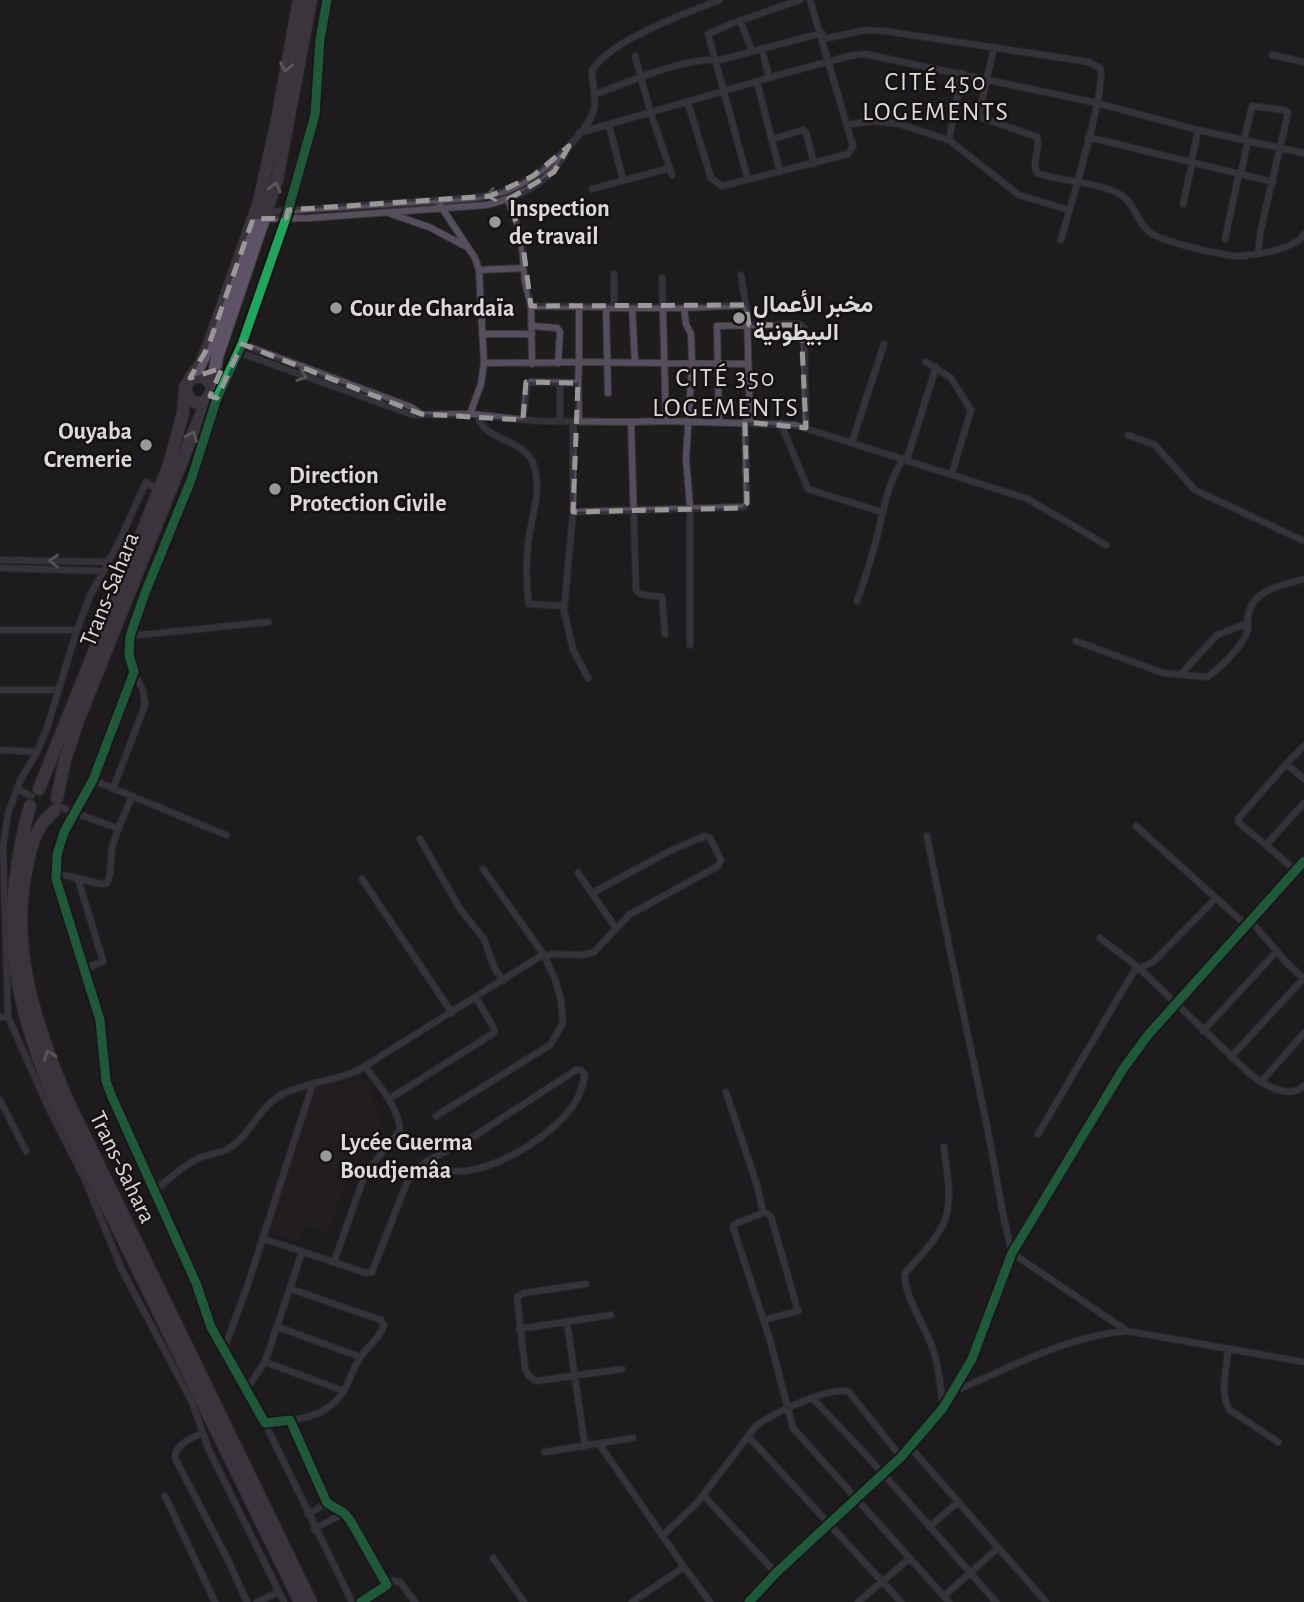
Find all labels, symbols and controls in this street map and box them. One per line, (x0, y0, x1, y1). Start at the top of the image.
one-way arrow (279, 61, 294, 73)
district label: CITÉ 450 LOGEMENTS (862, 67, 1010, 125)
one-way arrow (267, 181, 281, 193)
one-way arrow (485, 186, 497, 201)
place label: Inspection de travail (509, 197, 610, 249)
marker: Inspection de travail (487, 214, 503, 230)
place label: مخبر الأعمال البيطونية (753, 289, 873, 347)
place label: Cour de Ghardaïa (350, 297, 514, 321)
marker: Cour de Ghardaïa (328, 300, 344, 316)
marker: مخبر الأعمال البيطونية (731, 310, 747, 326)
district label: CITÉ 350 LOGEMENTS (652, 363, 800, 421)
one-way arrow (295, 367, 307, 381)
place label: Ouyaba Cremerie (44, 420, 132, 472)
one-way arrow (183, 431, 197, 443)
marker: Ouyaba Cremerie (138, 437, 154, 453)
place label: Direction Protection Civile (289, 464, 447, 516)
marker: Direction Protection Civile (267, 481, 283, 497)
street label: Trans-Sahara (76, 529, 144, 650)
one-way arrow (49, 553, 60, 568)
one-way arrow (43, 1049, 57, 1061)
street label: Trans-Sahara (85, 1108, 159, 1227)
place label: Lycée Guerma Boudjemâa (340, 1131, 473, 1183)
marker: Lycée Guerma Boudjemâa (318, 1148, 334, 1164)

